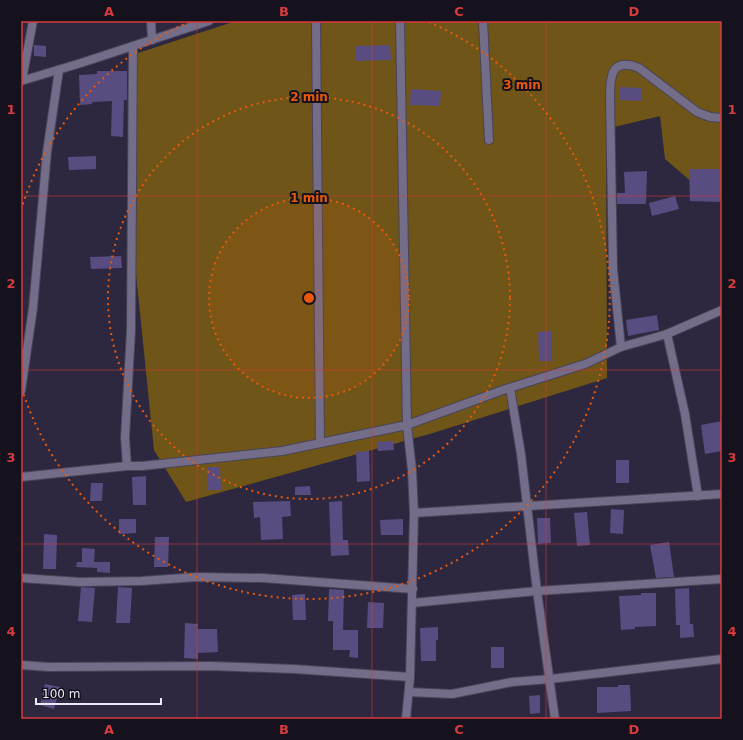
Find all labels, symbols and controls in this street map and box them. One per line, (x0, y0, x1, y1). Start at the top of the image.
text: A (104, 4, 114, 19)
text: B (279, 4, 289, 19)
text: C (454, 4, 464, 19)
text: D (629, 4, 640, 19)
text: 3 min (503, 78, 541, 92)
text: 2 min (290, 90, 328, 104)
text: 1 (6, 102, 16, 117)
text: 1 (727, 102, 737, 117)
text: 1 min (290, 191, 328, 205)
text: 2 (6, 276, 16, 291)
text: 2 (727, 276, 737, 291)
centre of rings (302, 291, 316, 305)
text: 3 (6, 450, 16, 465)
text: 3 (727, 450, 737, 465)
text: 4 (6, 624, 16, 639)
text: 4 (727, 624, 737, 639)
scale bar (36, 680, 161, 706)
text: 100 m (42, 687, 80, 701)
text: A (104, 722, 114, 737)
text: B (279, 722, 289, 737)
text: C (454, 722, 464, 737)
text: D (629, 722, 640, 737)

